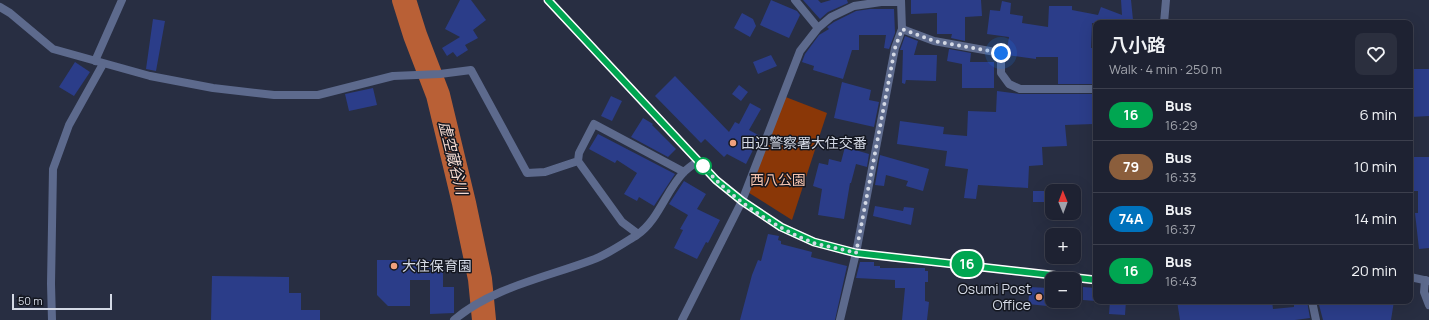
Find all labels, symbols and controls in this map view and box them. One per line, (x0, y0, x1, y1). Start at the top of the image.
text: 八小路 (1109, 32, 1166, 58)
button: heart (1355, 33, 1397, 75)
your location (991, 43, 1011, 63)
text: Walk · 4 min · 250 m (1109, 60, 1222, 78)
text: Bus (1165, 95, 1192, 116)
text: 6 min (1360, 104, 1397, 125)
text: 16 (1124, 105, 1138, 124)
text: 16:29 (1165, 116, 1198, 134)
water label: 虚空蔵谷川 (434, 119, 473, 199)
place label: 田辺警察署大住交番 (741, 133, 867, 152)
marker: 田辺警察署大住交番 (728, 138, 738, 148)
text: Bus (1165, 147, 1192, 168)
text: 10 min (1354, 156, 1397, 177)
unlabelled marker (694, 157, 712, 175)
text: 79 (1123, 157, 1139, 176)
text: 16:33 (1165, 168, 1196, 186)
park label: 西八公園 (750, 170, 806, 189)
north arrow (1045, 184, 1081, 220)
map controls (1045, 184, 1081, 308)
text: Bus (1165, 199, 1192, 220)
text: 14 min (1354, 208, 1397, 229)
text: 74A (1119, 209, 1143, 228)
text: 16:37 (1165, 220, 1196, 238)
button: + (1045, 228, 1081, 264)
line badge: 16 (949, 251, 985, 277)
text: Bus (1165, 251, 1192, 272)
text: 16 (960, 254, 974, 273)
place label: 大住保育園 (402, 256, 472, 275)
text: 20 min (1351, 260, 1397, 281)
marker: 大住保育園 (389, 261, 399, 271)
text: 16 (1124, 261, 1138, 280)
button: − (1045, 272, 1081, 308)
text: 16:43 (1165, 272, 1197, 290)
place label: Osumi Post Office (958, 279, 1031, 314)
scale bar (12, 292, 112, 311)
marker: Osumi Post Office (1034, 292, 1044, 302)
text: 50 m (18, 293, 43, 308)

